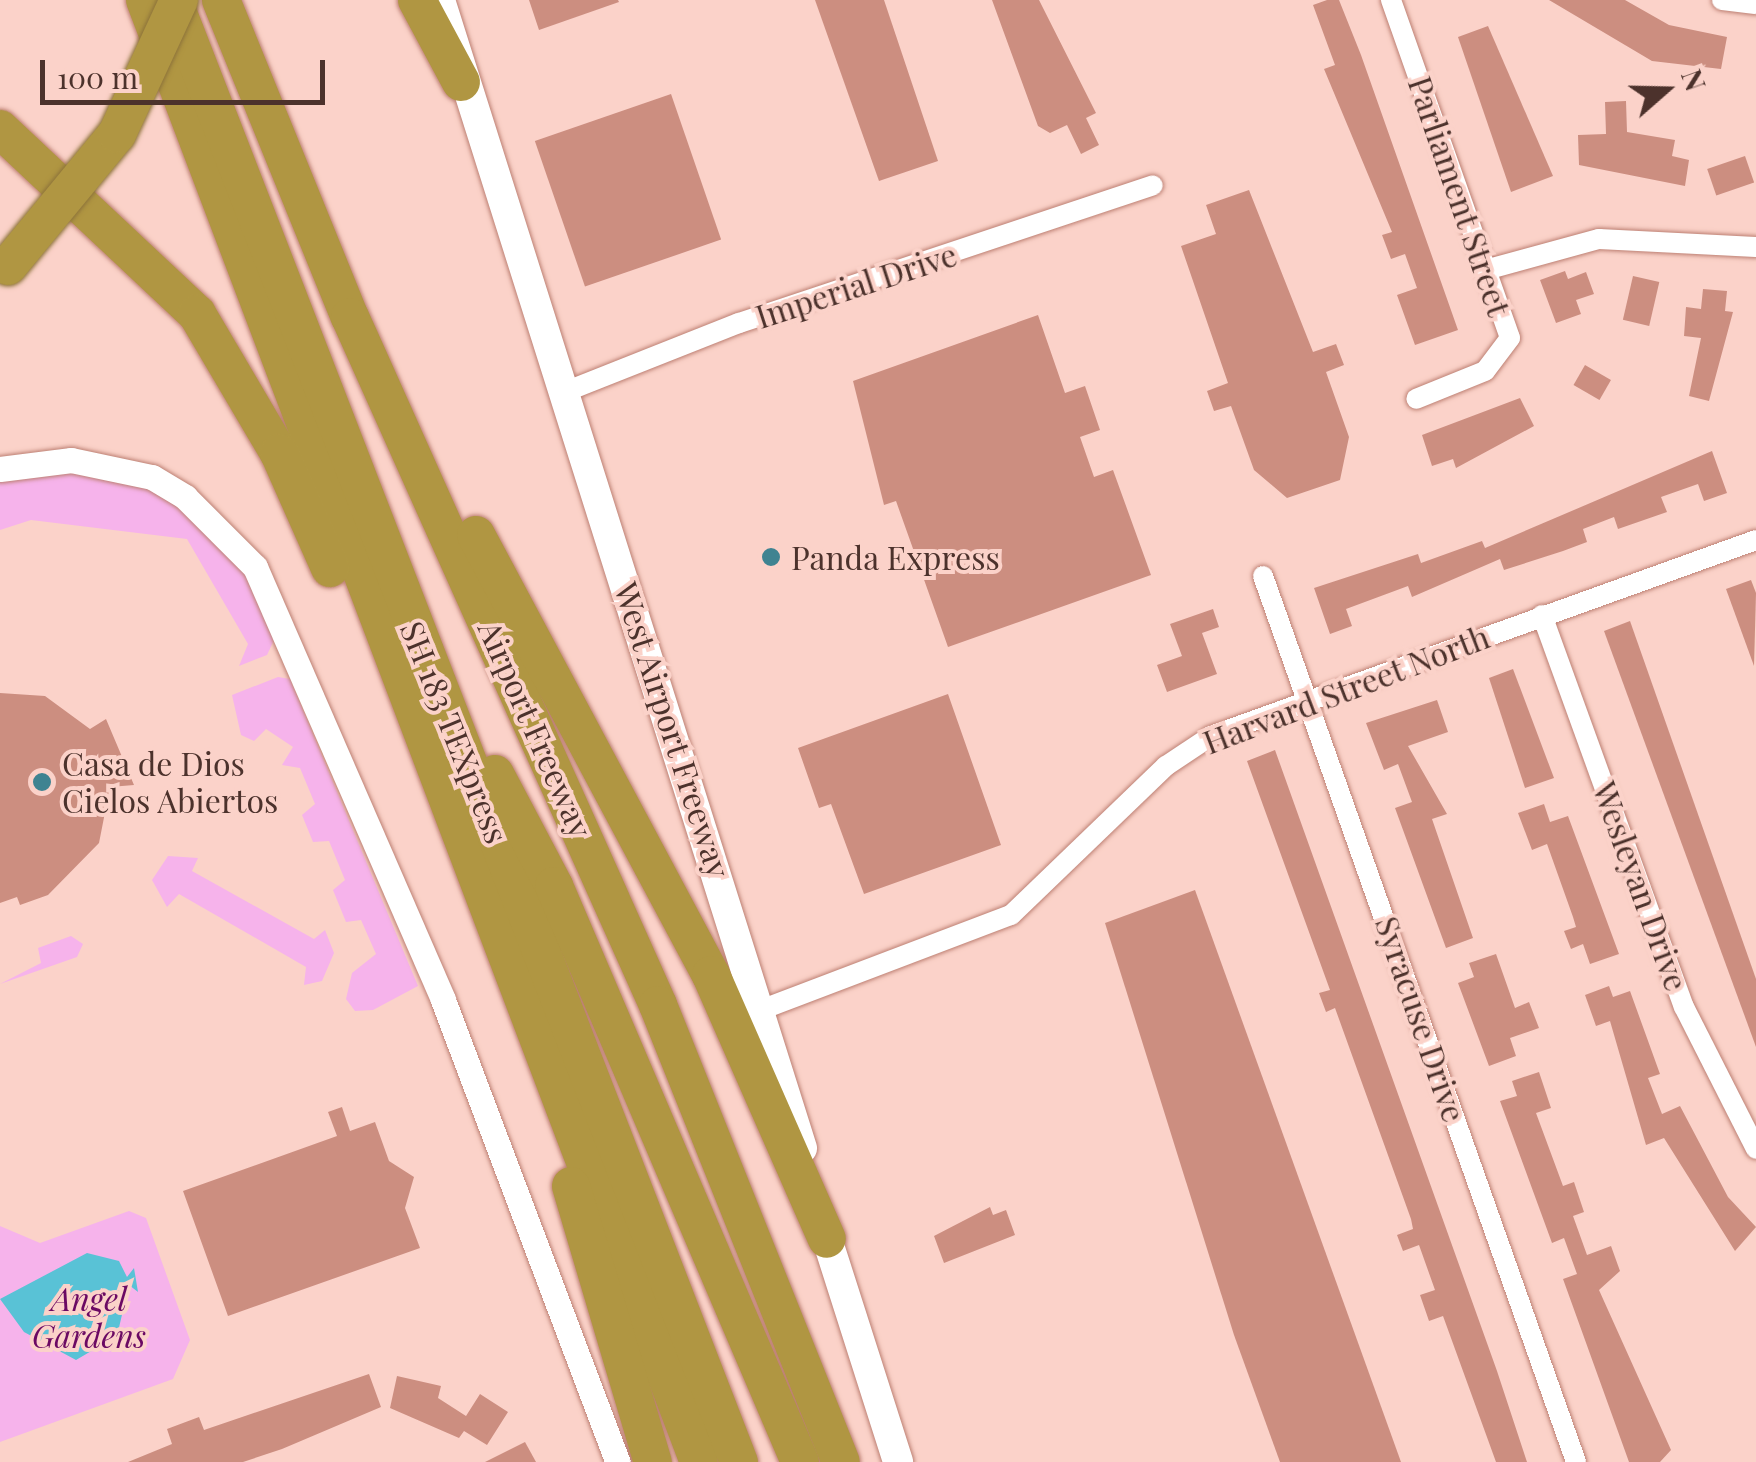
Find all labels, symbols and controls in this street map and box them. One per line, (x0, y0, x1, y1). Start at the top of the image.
scale bar (45, 40, 330, 102)
north arrow (1616, 40, 1716, 140)
text: 100 m (57, 57, 138, 97)
text: N (1674, 64, 1716, 95)
street label: Parliament Street (1401, 71, 1519, 321)
street label: Imperial Drive (751, 234, 961, 336)
place label: Panda Express (791, 538, 1000, 576)
marker: Panda Express (760, 546, 782, 568)
street label: West Airport Freeway (607, 576, 739, 884)
street label: Airport Freeway (471, 614, 601, 844)
street label: SH 183 TEXpress (393, 615, 517, 849)
street label: Harvard Street North (1197, 617, 1495, 761)
place label: Casa de Dios Cielos Abiertos (62, 745, 279, 820)
marker: Casa de Dios Cielos Abiertos (31, 771, 53, 793)
street label: Wesleyan Drive (1585, 776, 1697, 996)
street label: Syracuse Drive (1368, 911, 1474, 1127)
park label: Angel Gardens (32, 1280, 146, 1355)

